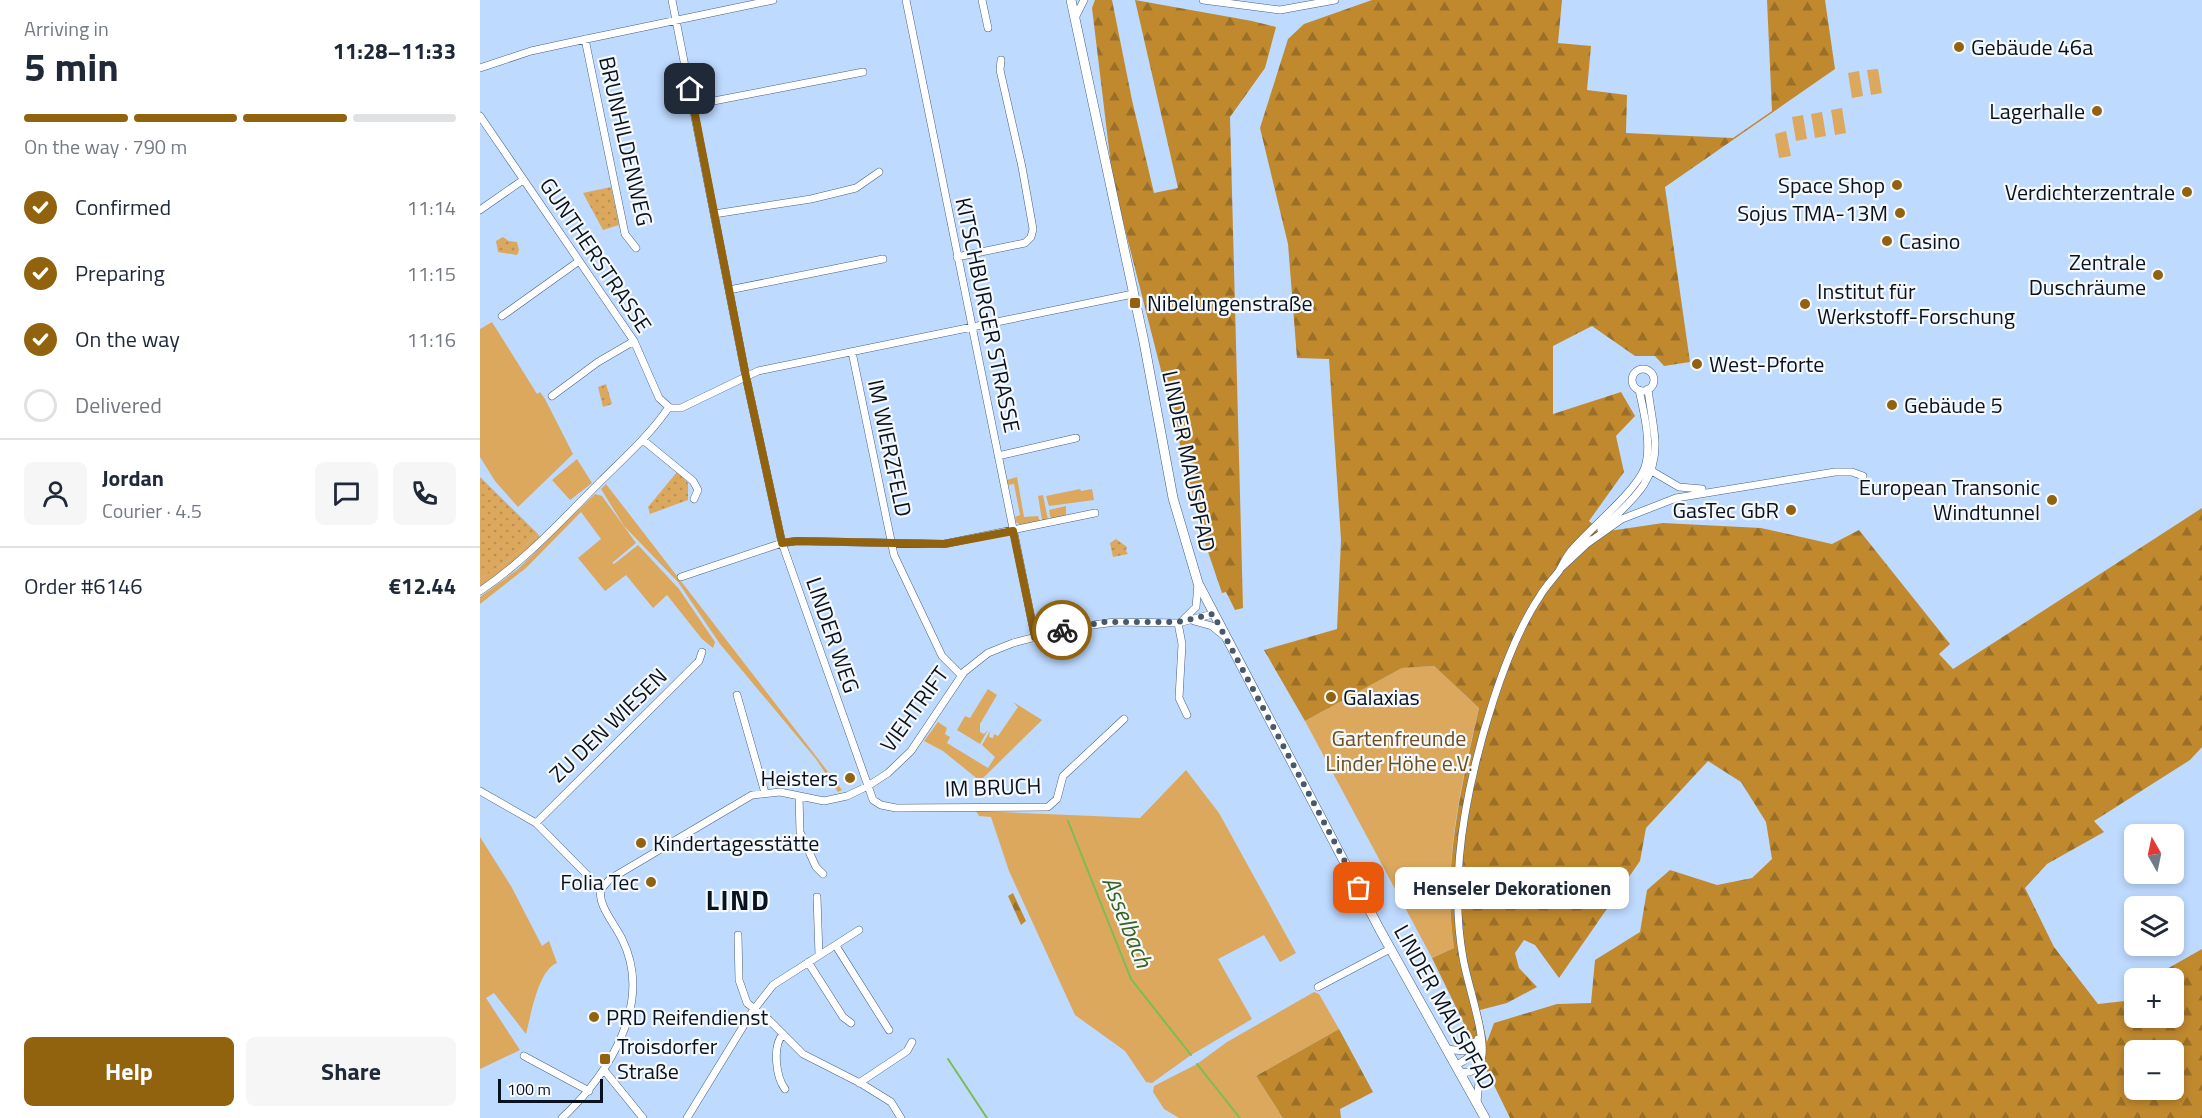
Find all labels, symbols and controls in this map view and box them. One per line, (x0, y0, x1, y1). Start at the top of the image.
text: Arriving in (24, 13, 109, 44)
place label: Gebäude 46a (1971, 30, 2093, 64)
text: 11:28–11:33 (333, 34, 456, 68)
text: 5 min (24, 37, 119, 96)
marker: Gebäude 46a (1952, 40, 1966, 54)
street label: BRUNHILDENWEG (590, 53, 662, 229)
pin (664, 63, 715, 114)
icon: home (673, 72, 706, 105)
place label: Lagerhalle (1989, 94, 2085, 128)
marker: Lagerhalle (2090, 104, 2104, 118)
text: On the way · 790 m (24, 131, 187, 162)
place label: Space Shop (1778, 168, 1885, 202)
street label: GUNTHERSTRASSE (531, 171, 661, 339)
place label: Verdichterzentrale (2005, 175, 2175, 209)
marker: Space Shop (1890, 178, 1904, 192)
marker: Verdichterzentrale (2180, 185, 2194, 199)
text: Confirmed (75, 190, 171, 224)
icon: check (24, 191, 57, 224)
text: 11:14 (407, 192, 456, 223)
street label: KITSCHBURGER STRASSE (946, 194, 1030, 436)
place label: Sojus TMA-13M (1737, 196, 1888, 230)
marker: Sojus TMA-13M (1893, 206, 1907, 220)
place label: Casino (1899, 224, 1960, 258)
marker: Casino (1880, 234, 1894, 248)
place label: Zentrale Duschräume (2029, 245, 2146, 304)
text: Preparing (75, 256, 165, 290)
icon: check (24, 257, 57, 290)
text: 11:15 (407, 258, 456, 289)
marker: Zentrale Duschräume (2151, 268, 2165, 282)
place label: Institut für Werkstoff-Forschung (1817, 274, 2015, 333)
place label: Nibelungenstraße (1147, 286, 1313, 320)
marker: Nibelungenstraße (1128, 296, 1142, 310)
marker: Institut für Werkstoff-Forschung (1798, 297, 1812, 311)
text: On the way (75, 322, 180, 356)
icon: check (24, 323, 57, 356)
text: 11:16 (407, 324, 456, 355)
place label: West-Pforte (1709, 347, 1824, 381)
marker: West-Pforte (1690, 357, 1704, 371)
street label: LINDER MAUSPFAD (1153, 367, 1225, 555)
street label: IM WIERZFELD (859, 376, 921, 520)
text: Delivered (75, 388, 162, 422)
place label: Gebäude 5 (1904, 388, 2003, 422)
marker: Gebäude 5 (1885, 398, 1899, 412)
text: Jordan (102, 461, 164, 495)
button: person (24, 462, 87, 525)
button: chat (315, 462, 378, 525)
button: phone (393, 462, 456, 525)
place label: European Transonic Windtunnel (1859, 470, 2040, 529)
place label: GasTec GbR (1672, 493, 1779, 527)
marker: European Transonic Windtunnel (2045, 493, 2059, 507)
text: Courier · 4.5 (102, 495, 202, 526)
marker: GasTec GbR (1784, 503, 1798, 517)
text: Order #6146 (24, 569, 143, 603)
text: €12.44 (389, 569, 456, 603)
street label: LINDER WEG (797, 572, 869, 698)
courier (1032, 600, 1092, 660)
icon: bike (1046, 614, 1079, 647)
street label: VIEHTRIFT (871, 659, 957, 759)
street label: ZU DEN WIESEN (541, 660, 675, 790)
place label: Galaxias (1343, 680, 1420, 714)
marker: Galaxias (1324, 690, 1338, 704)
park label: Gartenfreunde Linder Höhe e.V. (1325, 721, 1473, 780)
place label: Heisters (760, 761, 838, 795)
street label: IM BRUCH (944, 768, 1042, 806)
marker: Heisters (843, 771, 857, 785)
north arrow (2124, 824, 2184, 884)
map controls (2124, 824, 2184, 1100)
place label: Kindertagesstätte (653, 826, 819, 860)
marker: Kindertagesstätte (634, 836, 648, 850)
pin (1333, 862, 1384, 913)
place label: Folia Tec (560, 865, 639, 899)
callout: Henseler Dekorationen (1395, 867, 1629, 909)
water label: Asselbach (1093, 870, 1163, 974)
icon: bag (1342, 871, 1375, 904)
text: Henseler Dekorationen (1413, 872, 1611, 903)
marker: Folia Tec (644, 875, 658, 889)
district label: LIND (706, 878, 770, 921)
button: layers (2124, 896, 2184, 956)
street label: LINDER MAUSPFAD (1385, 918, 1505, 1096)
button: + (2124, 968, 2184, 1028)
place label: PRD Reifendienst (606, 1000, 769, 1034)
marker: PRD Reifendienst (587, 1010, 601, 1024)
place label: Troisdorfer Straße (617, 1029, 718, 1088)
button: Help (24, 1037, 234, 1106)
button: Share (246, 1037, 456, 1106)
button: − (2124, 1040, 2184, 1100)
marker: Troisdorfer Straße (598, 1052, 612, 1066)
scale bar (498, 1076, 603, 1104)
text: 100 m (507, 1077, 551, 1101)

